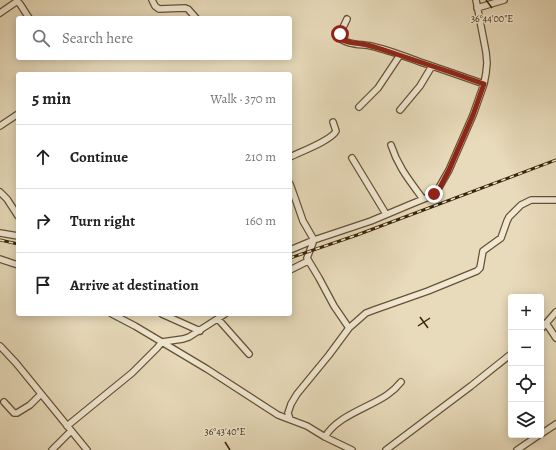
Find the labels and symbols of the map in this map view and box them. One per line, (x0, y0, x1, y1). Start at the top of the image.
text: 36°44'00"E (471, 12, 513, 25)
route start (331, 25, 349, 43)
route end (425, 185, 443, 203)
text: 36°43'40"E (205, 425, 246, 438)

